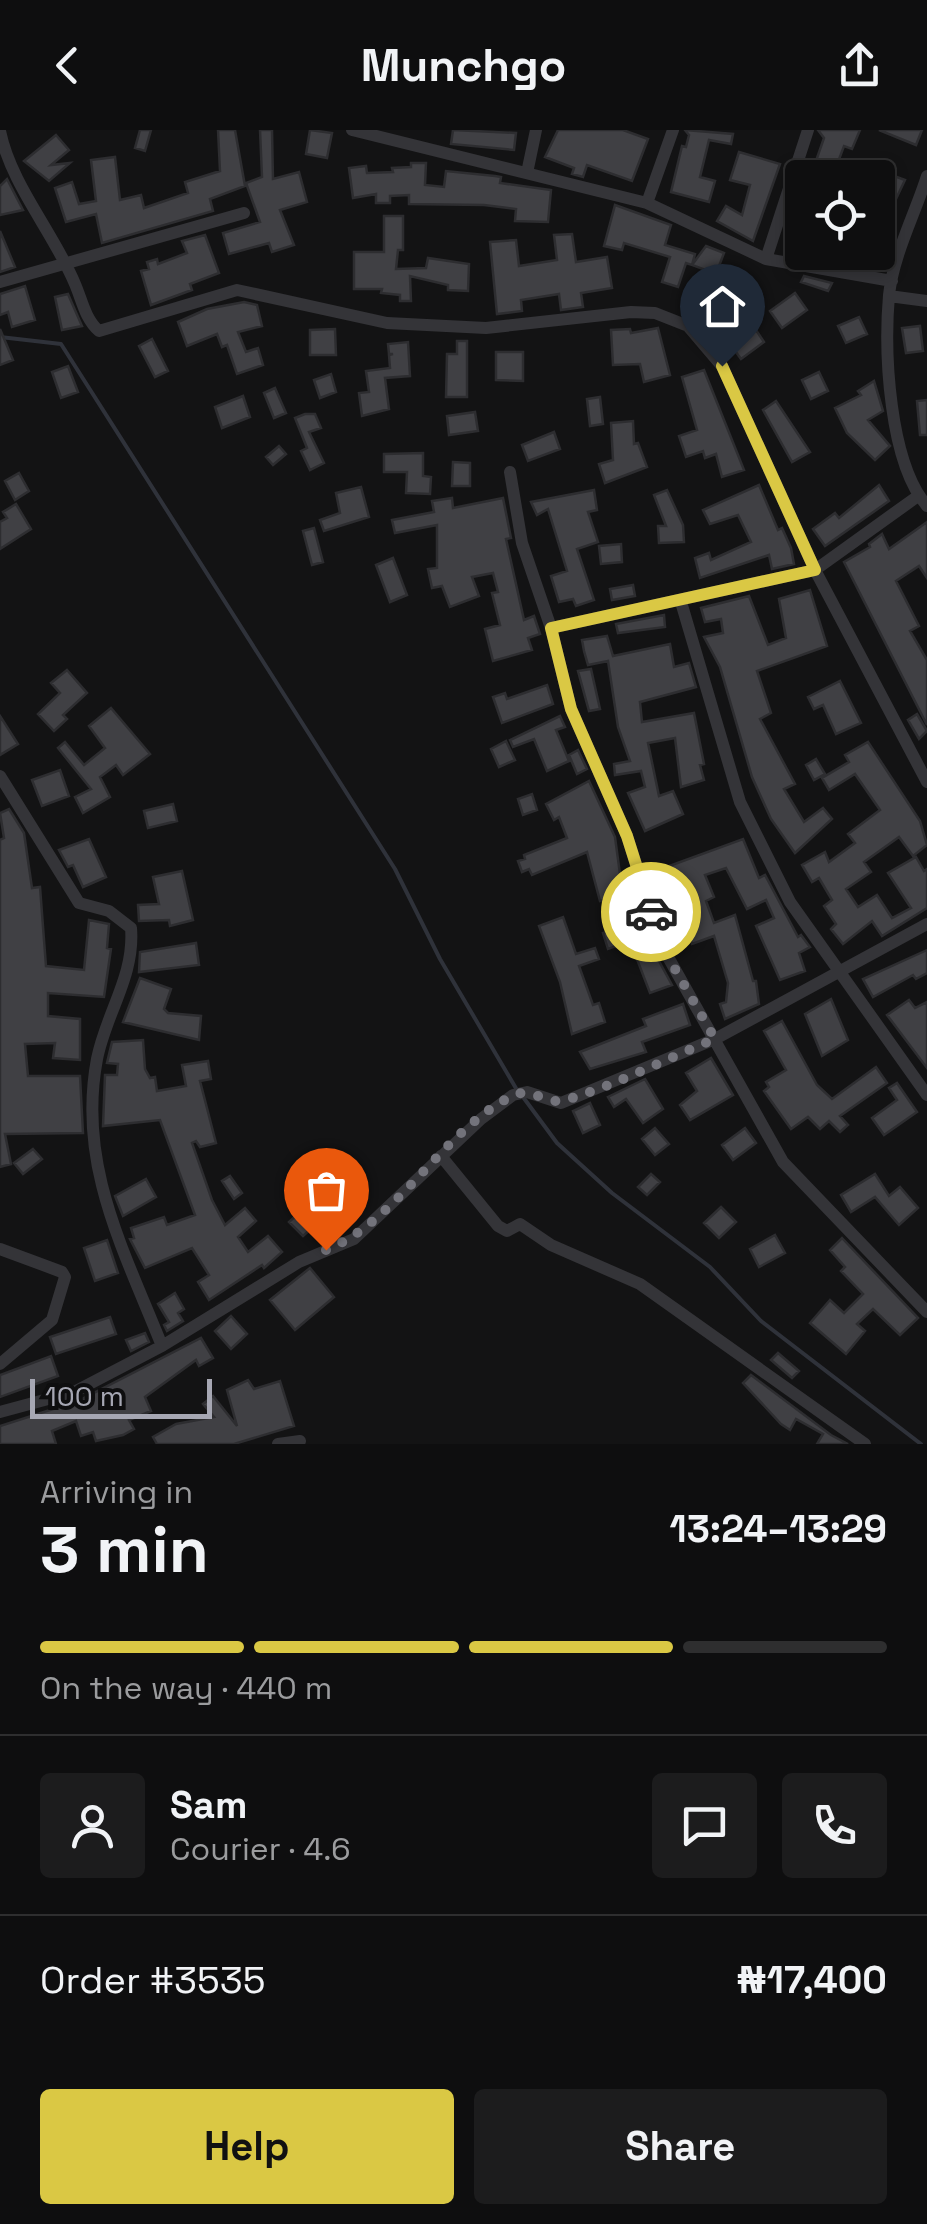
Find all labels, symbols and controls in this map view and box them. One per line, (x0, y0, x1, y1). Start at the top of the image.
text: Munchgo (361, 37, 566, 94)
icon: back (40, 38, 95, 93)
icon: share (832, 38, 887, 93)
map controls (785, 160, 895, 270)
button: locate (785, 160, 895, 270)
pin (680, 264, 765, 367)
icon: home (695, 279, 750, 334)
courier (601, 862, 701, 962)
icon: car (624, 885, 679, 940)
pin (284, 1148, 369, 1251)
icon: bag (299, 1163, 354, 1218)
scale bar (30, 1374, 212, 1418)
text: 100 m (45, 1378, 124, 1414)
text: Arriving in (40, 1472, 193, 1512)
text: 13:24–13:29 (670, 1505, 887, 1553)
text: 3 min (40, 1508, 209, 1591)
text: On the way · 440 m (40, 1668, 332, 1708)
button: person (40, 1773, 145, 1878)
button: chat (652, 1773, 757, 1878)
button: phone (782, 1773, 887, 1878)
text: Sam (170, 1781, 247, 1829)
text: Courier · 4.6 (170, 1829, 351, 1869)
text: Order #3535 (40, 1956, 265, 2004)
text: ₦17,400 (736, 1956, 887, 2004)
button: Help (40, 2089, 454, 2204)
button: Share (474, 2089, 887, 2204)

